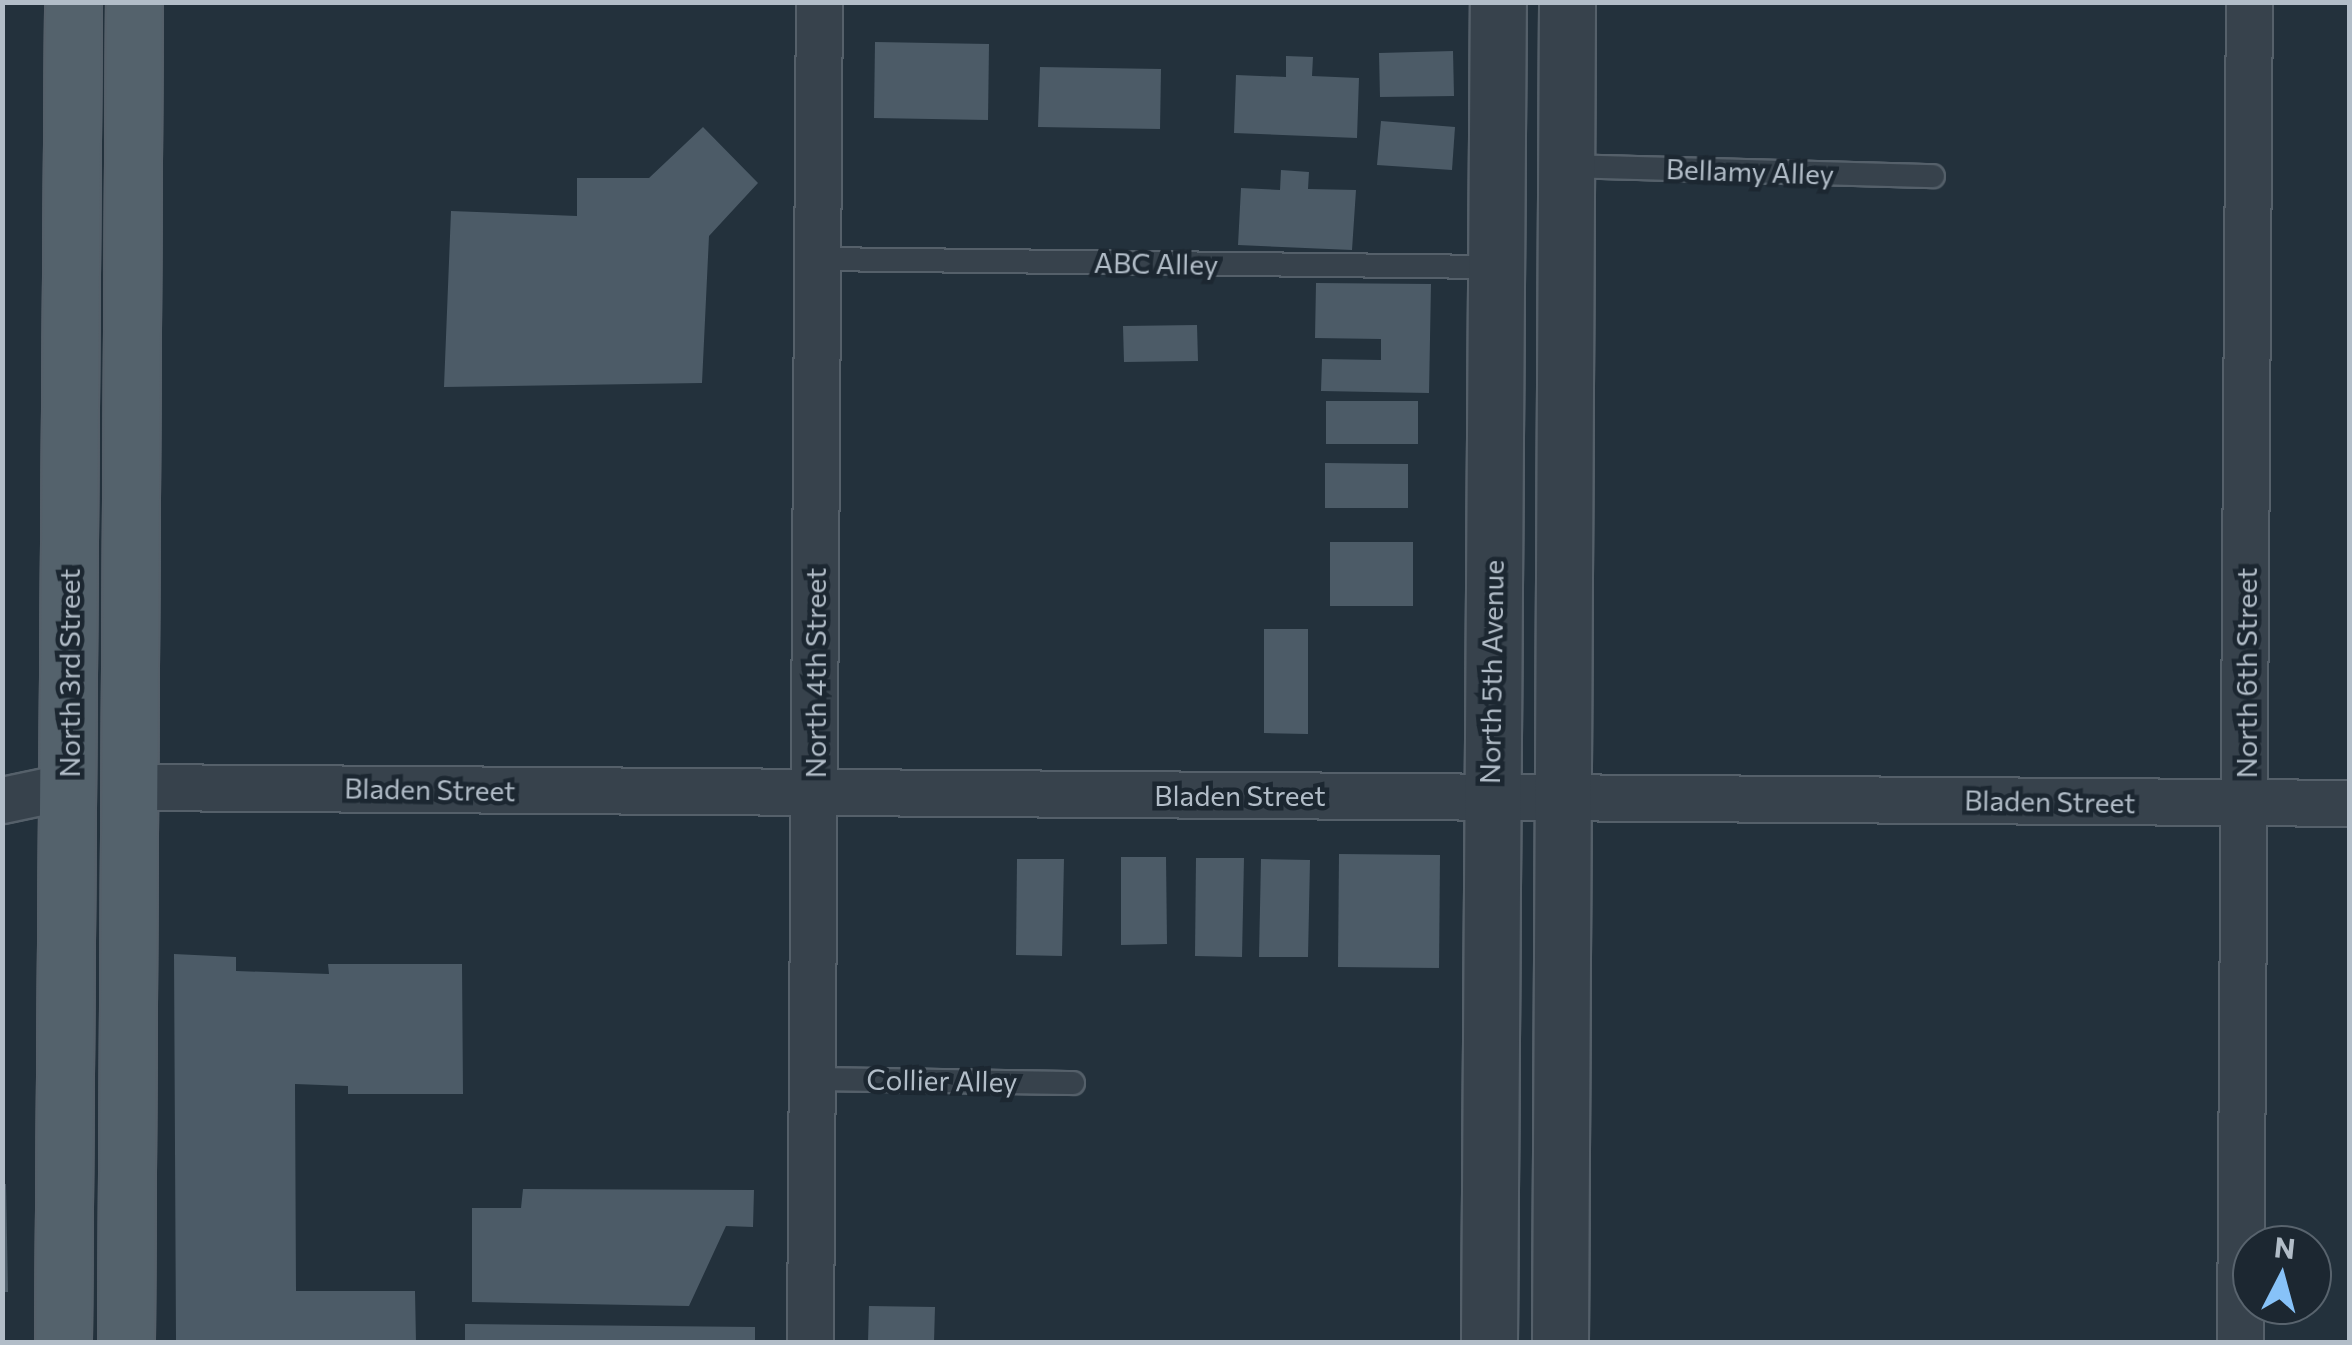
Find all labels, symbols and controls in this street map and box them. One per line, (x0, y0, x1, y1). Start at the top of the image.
street label: Bellamy Alley (1665, 151, 1835, 191)
street label: ABC Alley (1094, 245, 1218, 281)
street label: North 5th Avenue (1472, 560, 1510, 784)
street label: North 3rd Street (52, 568, 86, 778)
street label: North 4th Street (798, 568, 832, 778)
street label: North 6th Street (2229, 568, 2263, 778)
street label: Bladen Street (344, 771, 516, 807)
street label: Bladen Street (1154, 778, 1326, 812)
street label: Bladen Street (1964, 783, 2136, 819)
street label: Collier Alley (866, 1062, 1018, 1098)
north arrow (2232, 1225, 2332, 1325)
text: N (2273, 1229, 2297, 1265)

